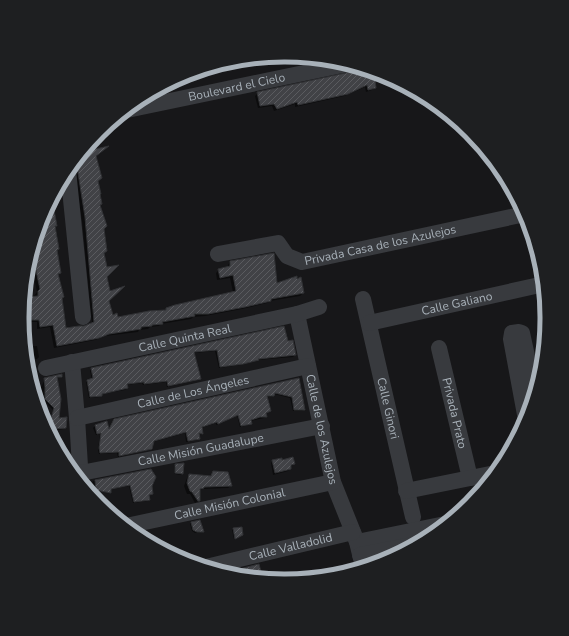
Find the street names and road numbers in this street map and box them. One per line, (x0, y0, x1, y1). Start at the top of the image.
street label: Boulevard el Cielo (187, 69, 287, 105)
street label: Privada Casa de los Azulejos (303, 221, 458, 269)
street label: Calle Galiano (420, 288, 494, 319)
street label: Calle Quinta Real (137, 320, 233, 356)
street label: Calle de Los Ángeles (136, 371, 251, 412)
street label: Calle de los Azulejos (302, 373, 341, 486)
street label: Calle Ginori (373, 376, 403, 441)
street label: Privada Prato (438, 376, 471, 451)
street label: Calle Misión Guadalupe (136, 430, 265, 470)
street label: Calle Misión Colonial (173, 484, 287, 524)
street label: Calle Valladolid (247, 529, 334, 565)

